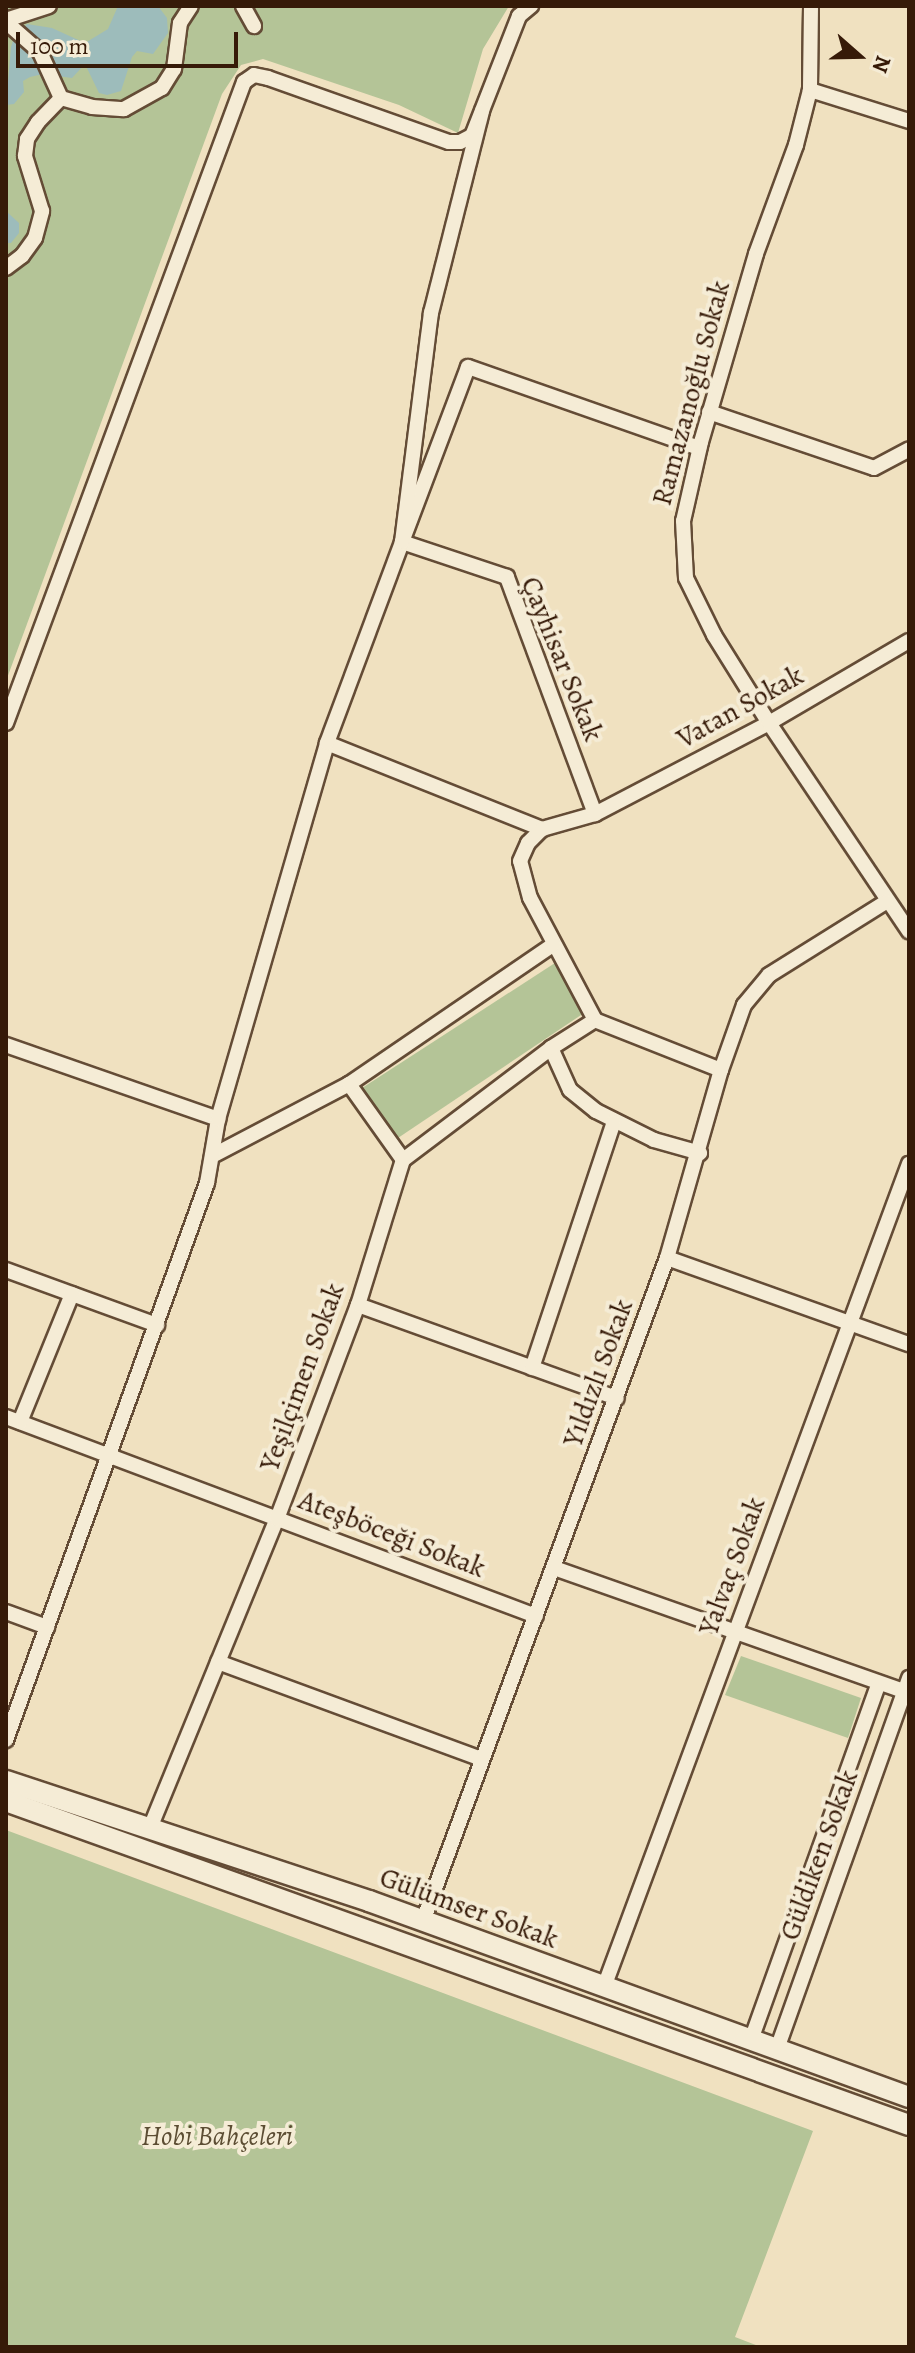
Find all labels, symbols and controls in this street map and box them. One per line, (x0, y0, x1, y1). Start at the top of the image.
scale bar (20, 16, 242, 66)
north arrow (819, 16, 899, 96)
text: 100 m (30, 30, 89, 62)
text: N (865, 52, 898, 77)
street label: Ramazanoğlu Sokak (645, 277, 737, 509)
street label: Çayhisar Sokak (514, 572, 610, 746)
street label: Vatan Sokak (671, 658, 809, 756)
street label: Yeşilçimen Sokak (252, 1278, 352, 1476)
street label: Yıldızlı Sokak (556, 1295, 640, 1451)
street label: Ateşböceği Sokak (294, 1483, 490, 1585)
street label: Yalvaç Sokak (692, 1492, 772, 1640)
street label: Güldiken Sokak (773, 1765, 865, 1945)
street label: Gülümser Sokak (375, 1860, 563, 1956)
park label: Hobi Bahçeleri (141, 2119, 293, 2153)

